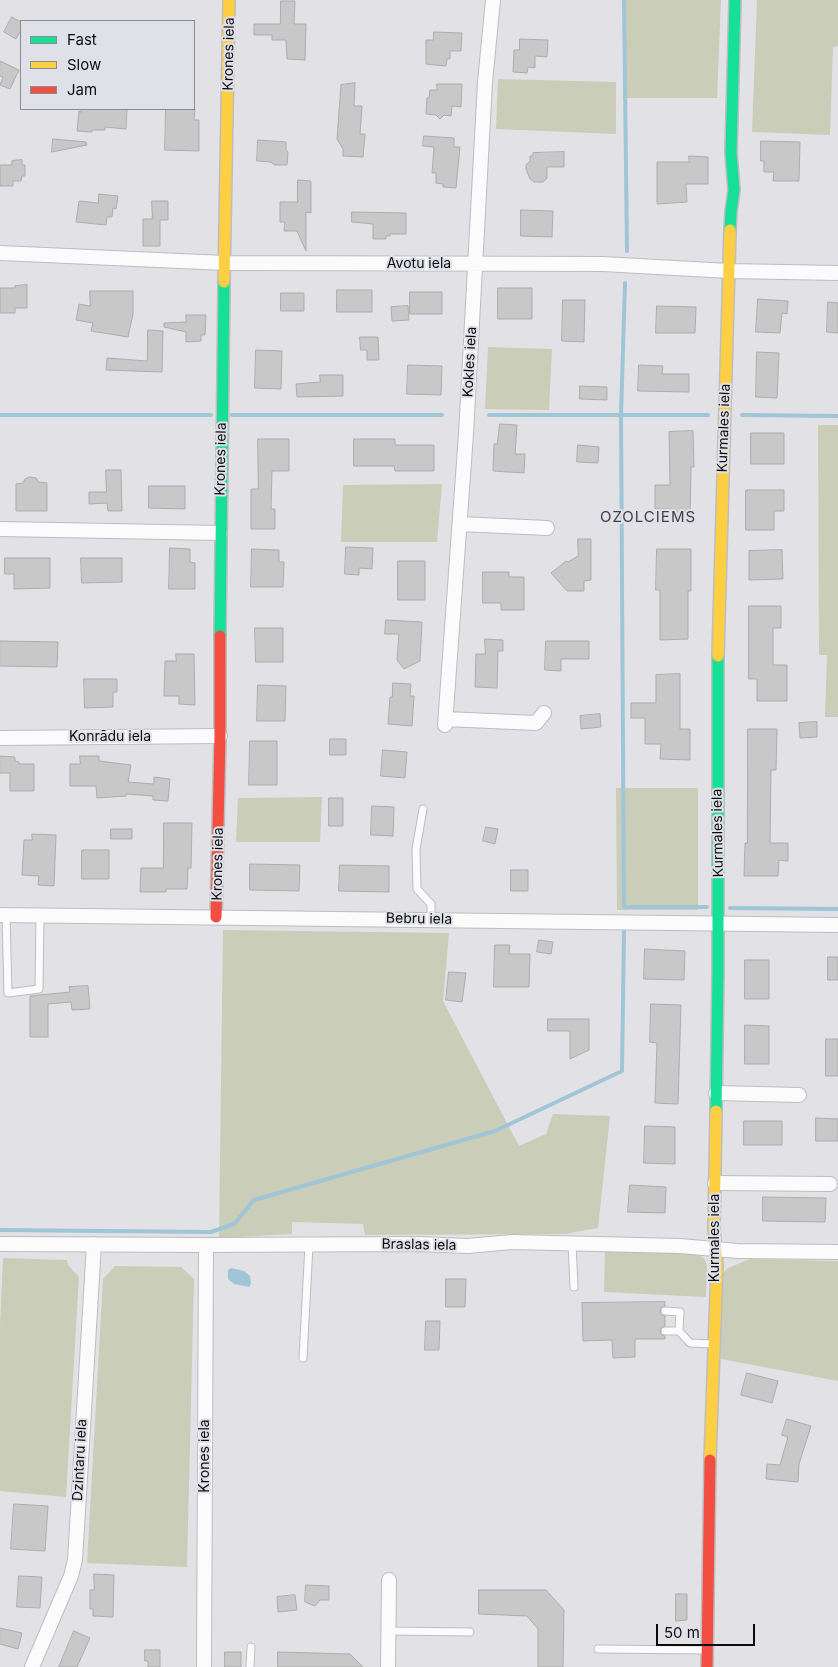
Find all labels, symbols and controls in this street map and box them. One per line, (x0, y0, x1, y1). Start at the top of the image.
street label: Krones iela (220, 17, 238, 91)
legend (20, 20, 195, 110)
text: Fast (67, 30, 97, 49)
text: Slow (67, 55, 101, 74)
text: Jam (67, 80, 97, 99)
street label: Avotu iela (387, 256, 451, 272)
street label: Kokles iela (460, 326, 480, 398)
street label: Kurmales iela (714, 383, 734, 473)
street label: Krones iela (212, 422, 230, 496)
district label: OZOLCIEMS (599, 508, 697, 526)
street label: Konrādu iela (69, 729, 151, 745)
street label: Kurmales iela (709, 789, 727, 877)
street label: Krones iela (209, 827, 227, 901)
street label: Bebru iela (386, 910, 452, 928)
street label: Kurmales iela (707, 1194, 723, 1282)
street label: Braslas iela (381, 1236, 457, 1254)
street label: Dzintaru iela (69, 1418, 91, 1502)
street label: Krones iela (197, 1419, 213, 1493)
scale bar (658, 1614, 757, 1646)
text: 50 m (664, 1623, 700, 1642)

